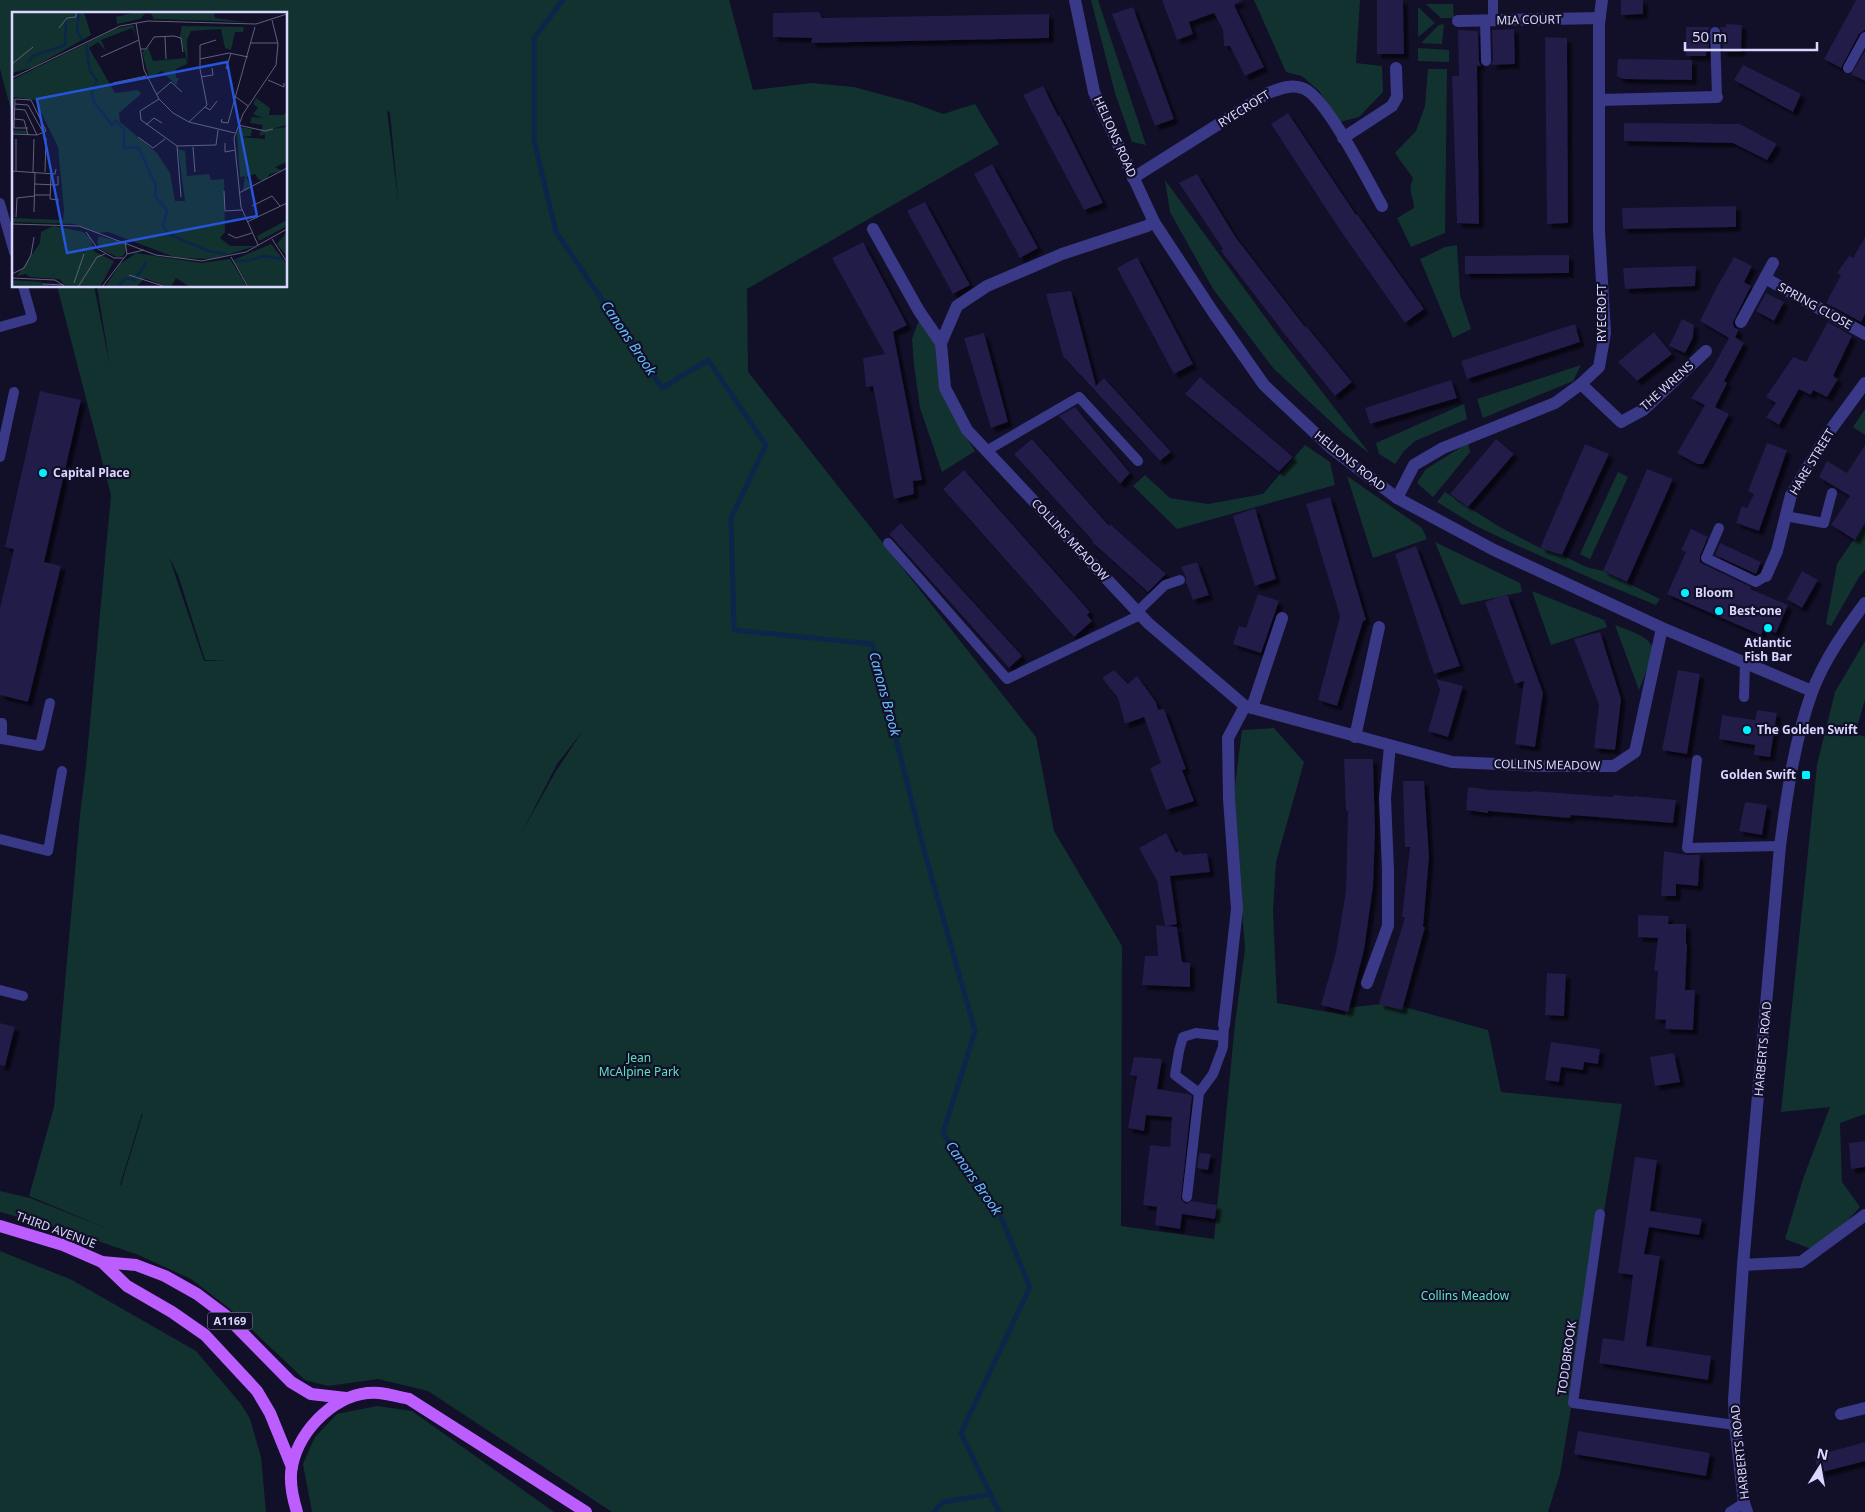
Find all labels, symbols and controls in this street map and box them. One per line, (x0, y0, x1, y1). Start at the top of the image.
street label: MIA COURT (1496, 10, 1562, 29)
inset map (12, 12, 288, 288)
scale bar (1685, 20, 1818, 52)
text: 50 m (1692, 26, 1727, 46)
street label: RYECROFT (1215, 86, 1273, 131)
street label: HELIONS ROAD (1090, 94, 1141, 180)
street label: SPRING CLOSE (1775, 278, 1855, 333)
street label: RYECROFT (1593, 284, 1610, 342)
water label: Canons Brook (597, 297, 662, 380)
street label: THE WRENS (1636, 357, 1697, 414)
street label: HARE STREET (1785, 425, 1838, 498)
street label: HELIONS ROAD (1311, 427, 1390, 495)
place label: Capital Place (53, 464, 130, 481)
marker: Capital Place (37, 467, 49, 479)
street label: COLLINS MEADOW (1028, 495, 1113, 584)
place label: Bloom (1695, 584, 1733, 601)
marker: Bloom (1679, 587, 1691, 599)
place label: Best-one (1729, 602, 1782, 619)
marker: Best-one (1713, 605, 1725, 617)
marker: Atlantic Fish Bar (1762, 622, 1774, 634)
place label: Atlantic Fish Bar (1744, 634, 1792, 665)
water label: Canons Brook (865, 650, 906, 739)
place label: The Golden Swift (1757, 721, 1858, 738)
marker: The Golden Swift (1741, 724, 1753, 736)
street label: COLLINS MEADOW (1494, 755, 1600, 774)
place label: Golden Swift (1720, 766, 1796, 783)
marker: Golden Swift (1800, 769, 1812, 781)
street label: HARBERTS ROAD (1750, 1000, 1775, 1097)
park label: Jean McAlpine Park (599, 1049, 680, 1080)
water label: Canons Brook (942, 1137, 1008, 1219)
street label: THIRD AVENUE (14, 1207, 99, 1252)
park label: Collins Meadow (1421, 1287, 1510, 1304)
road number: A1169 (208, 1312, 252, 1330)
street label: TODDBROOK (1553, 1319, 1580, 1396)
street label: HARBERTS ROAD (1726, 1404, 1753, 1500)
north arrow (1795, 1442, 1845, 1492)
text: N (1815, 1443, 1830, 1464)

